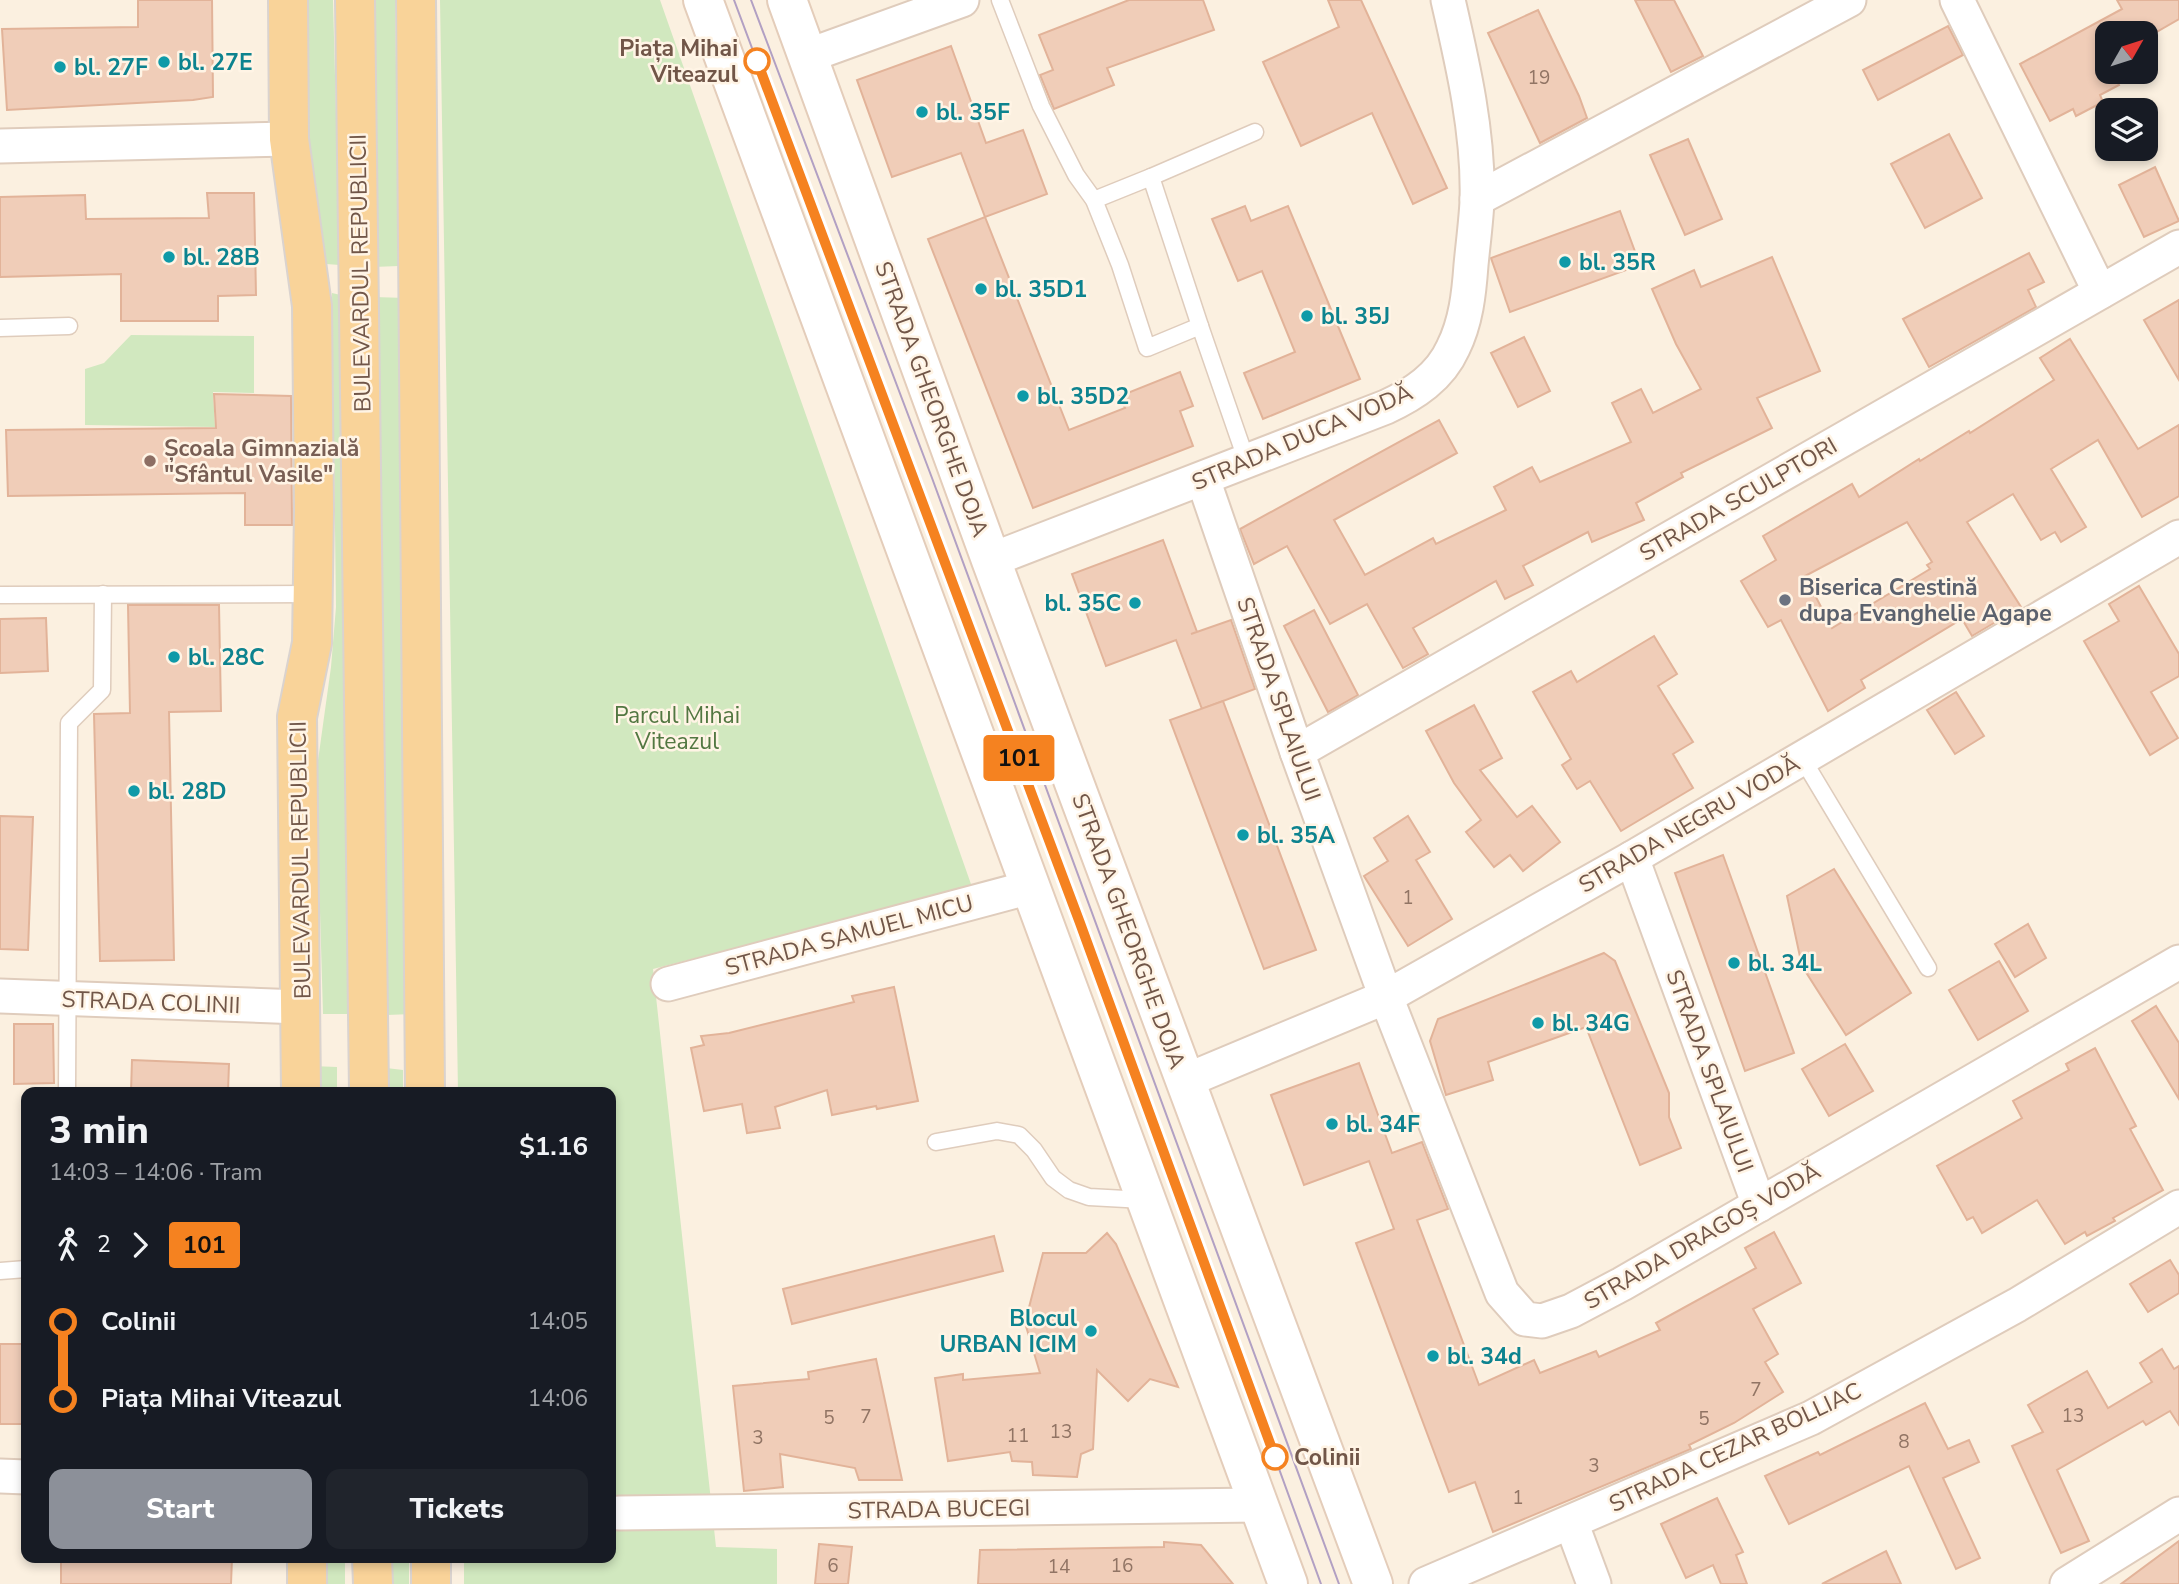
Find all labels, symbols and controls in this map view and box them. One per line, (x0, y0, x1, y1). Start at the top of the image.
north arrow (2095, 21, 2158, 84)
map controls (2095, 21, 2158, 161)
place label: Piața Mihai Viteazul (619, 33, 739, 90)
place label: bl. 27E (178, 47, 253, 78)
marker: Piața Mihai Viteazul (744, 48, 770, 74)
place label: bl. 27F (74, 52, 148, 83)
marker: bl. 27E (156, 54, 172, 70)
marker: bl. 27F (52, 59, 68, 75)
house number: 19 (1528, 65, 1550, 91)
place label: bl. 35F (936, 97, 1010, 128)
button: layers (2095, 98, 2158, 161)
marker: bl. 35F (914, 104, 930, 120)
street label: BULEVARDUL REPUBLICII (343, 134, 378, 412)
place label: bl. 28B (183, 242, 260, 273)
place label: bl. 35R (1579, 247, 1656, 278)
marker: bl. 28B (161, 249, 177, 265)
marker: bl. 35R (1557, 254, 1573, 270)
street label: STRADA GHEORGHE DOJA (867, 257, 996, 541)
place label: bl. 35D1 (995, 274, 1087, 305)
marker: bl. 35D1 (973, 281, 989, 297)
place label: bl. 35J (1321, 301, 1390, 332)
marker: bl. 35J (1299, 308, 1315, 324)
street label: STRADA DUCA VODĂ (1187, 377, 1418, 498)
place label: bl. 35D2 (1037, 381, 1129, 412)
marker: bl. 35D2 (1015, 388, 1031, 404)
street label: STRADA SCULPTORI (1634, 430, 1843, 569)
place label: Școala Gimnazială "Sfântul Vasile" (164, 433, 359, 490)
marker: Școala Gimnazială "Sfântul Vasile" (142, 453, 158, 469)
place label: Biserica Crestină dupa Evanghelie Agape (1799, 572, 2052, 629)
place label: bl. 35C (1045, 588, 1121, 619)
marker: Biserica Crestină dupa Evanghelie Agape (1777, 592, 1793, 608)
street label: STRADA SPLAIULUI (1229, 593, 1328, 805)
marker: bl. 35C (1127, 595, 1143, 611)
place label: bl. 28C (188, 642, 265, 673)
marker: bl. 28C (166, 649, 182, 665)
park label: Parcul Mihai Viteazul (614, 700, 740, 757)
street label: BULEVARDUL REPUBLICII (283, 721, 318, 999)
line badge: 101 (979, 735, 1059, 781)
text: 101 (997, 742, 1041, 774)
street label: STRADA NEGRU VODĂ (1573, 748, 1806, 901)
place label: bl. 28D (148, 776, 226, 807)
marker: bl. 28D (126, 783, 142, 799)
street label: STRADA GHEORGHE DOJA (1064, 789, 1193, 1073)
place label: bl. 35A (1257, 820, 1336, 851)
marker: bl. 35A (1235, 827, 1251, 843)
house number: 1 (1402, 885, 1414, 911)
street label: STRADA SAMUEL MICU (722, 887, 977, 984)
place label: bl. 34L (1748, 948, 1822, 979)
marker: bl. 34L (1726, 955, 1742, 971)
street label: STRADA SPLAIULUI (1658, 965, 1761, 1177)
street label: STRADA COLINII (61, 984, 241, 1021)
place label: bl. 34G (1552, 1008, 1630, 1039)
marker: bl. 34G (1530, 1015, 1546, 1031)
text: 3 min (49, 1105, 149, 1156)
place label: bl. 34F (1346, 1109, 1420, 1140)
marker: bl. 34F (1324, 1116, 1340, 1132)
text: $1.16 (519, 1129, 588, 1164)
street label: STRADA DRAGOȘ VODĂ (1578, 1156, 1827, 1317)
text: 14:03 – 14:06 · Tram (49, 1157, 262, 1188)
icon: walk (49, 1226, 87, 1264)
icon: forward (121, 1226, 159, 1264)
text: 2 (97, 1229, 111, 1260)
text: 101 (183, 1229, 226, 1261)
place label: Blocul URBAN ICIM (940, 1303, 1078, 1360)
text: Colinii (101, 1304, 176, 1339)
text: 14:05 (528, 1306, 588, 1337)
marker: Blocul URBAN ICIM (1083, 1323, 1099, 1339)
place label: bl. 34d (1447, 1341, 1522, 1372)
marker: bl. 34d (1425, 1348, 1441, 1364)
street label: STRADA CEZAR BOLLIAC (1604, 1375, 1867, 1520)
house number: 7 (1750, 1377, 1762, 1403)
text: Piața Mihai Viteazul (101, 1381, 341, 1416)
text: 14:06 (528, 1383, 588, 1414)
house number: 13 (2062, 1403, 2084, 1429)
house number: 7 (860, 1404, 872, 1430)
house number: 5 (823, 1405, 835, 1431)
house number: 5 (1698, 1406, 1710, 1432)
house number: 13 (1050, 1419, 1072, 1445)
house number: 11 (1007, 1423, 1029, 1449)
house number: 3 (752, 1425, 764, 1451)
house number: 8 (1898, 1429, 1910, 1455)
place label: Colinii (1294, 1442, 1360, 1473)
marker: Colinii (1262, 1444, 1288, 1470)
house number: 3 (1588, 1453, 1600, 1479)
button: Start (49, 1469, 312, 1549)
button: Tickets (326, 1469, 588, 1549)
house number: 1 (1512, 1485, 1524, 1511)
street label: STRADA BUCEGI (847, 1492, 1031, 1527)
house number: 6 (827, 1553, 839, 1579)
house number: 16 (1111, 1553, 1133, 1579)
house number: 14 (1048, 1554, 1070, 1580)

